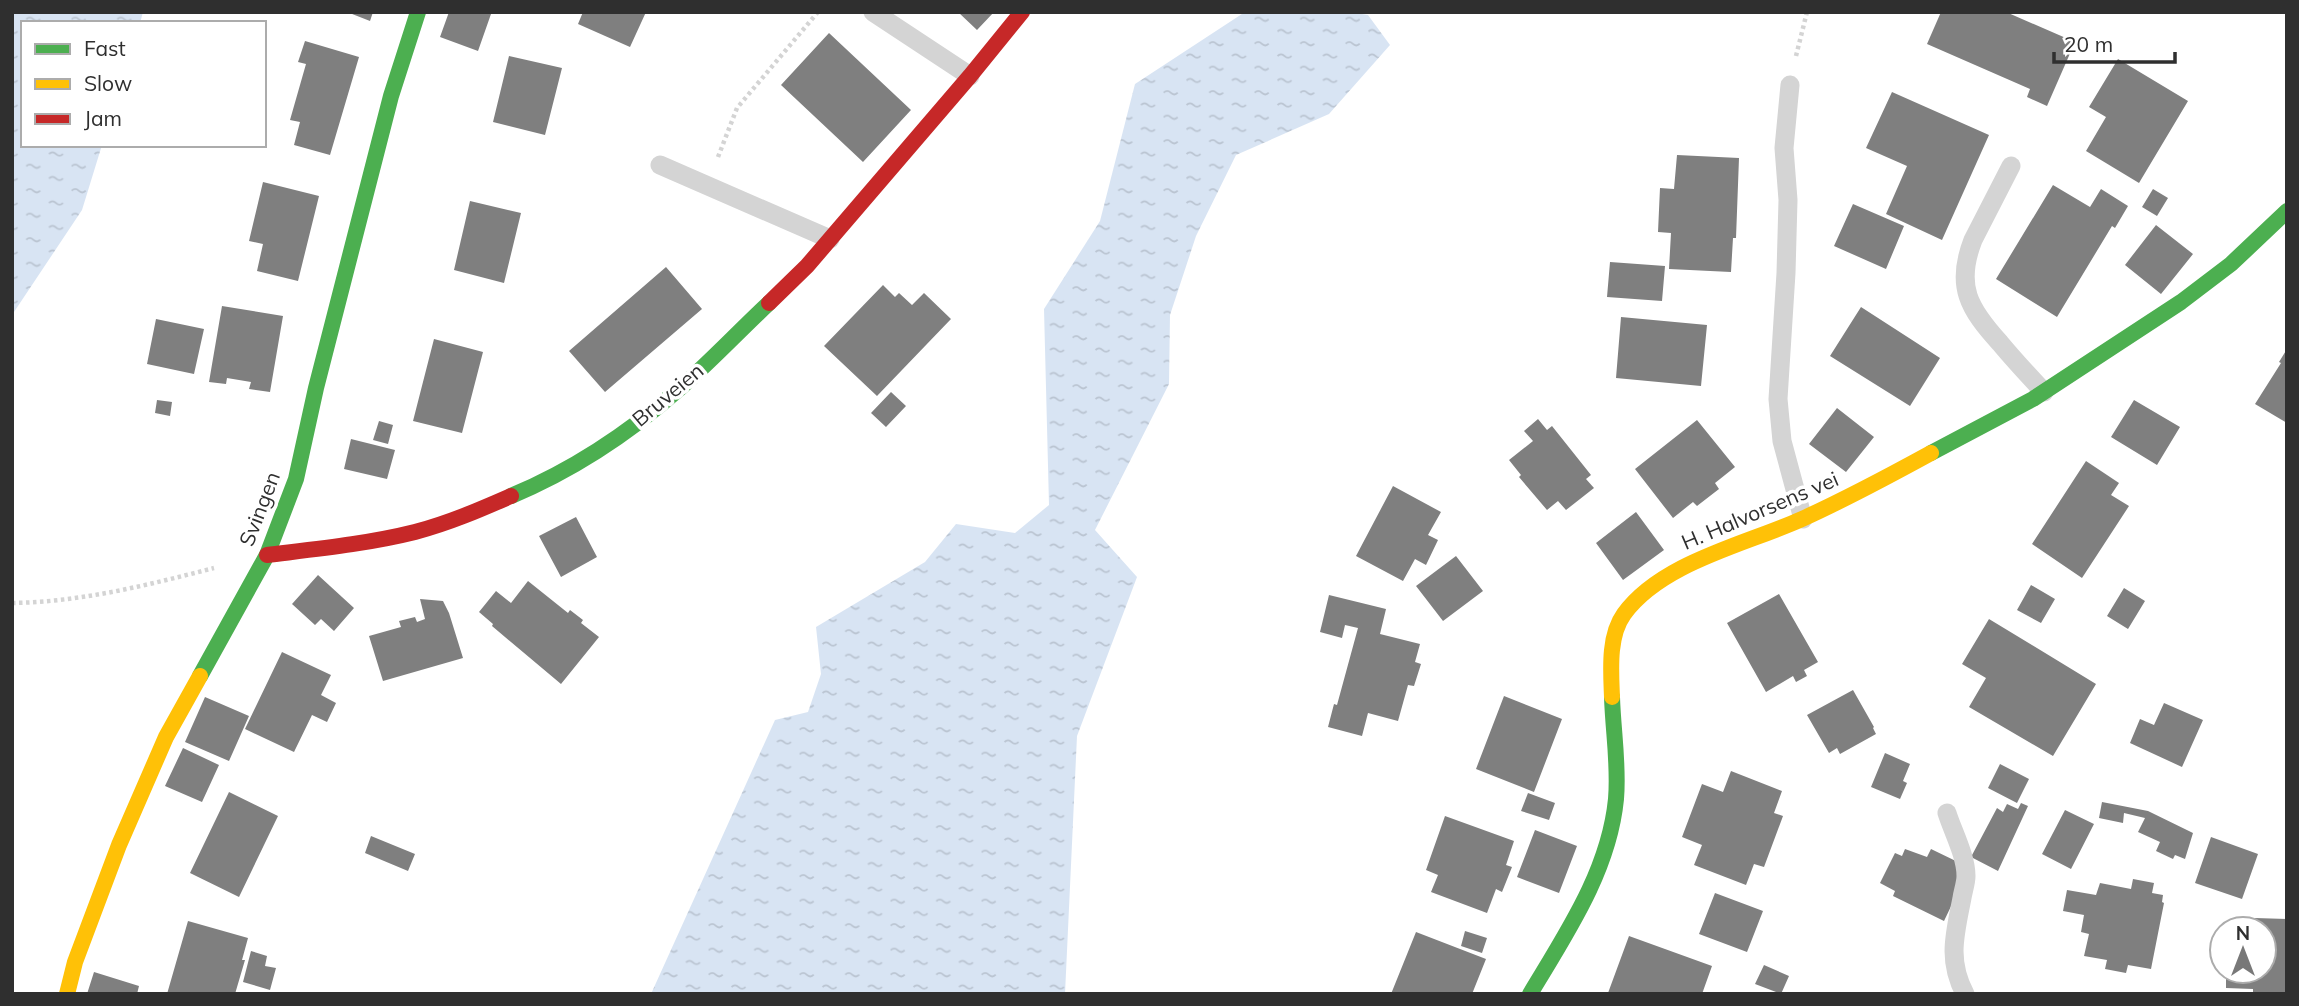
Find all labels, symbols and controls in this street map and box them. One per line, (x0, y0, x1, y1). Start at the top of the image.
legend (21, 21, 266, 147)
scale bar (2054, 21, 2175, 65)
text: 20 m (2064, 31, 2113, 57)
text: Fast (84, 35, 126, 61)
text: Slow (84, 70, 132, 96)
text: Jam (84, 105, 122, 131)
street label: Bruveien (626, 357, 708, 432)
street label: H. Halvorsens vei (1677, 465, 1842, 555)
street label: Svingen (233, 468, 285, 550)
north arrow (2208, 915, 2278, 985)
text: N (2236, 921, 2250, 945)

